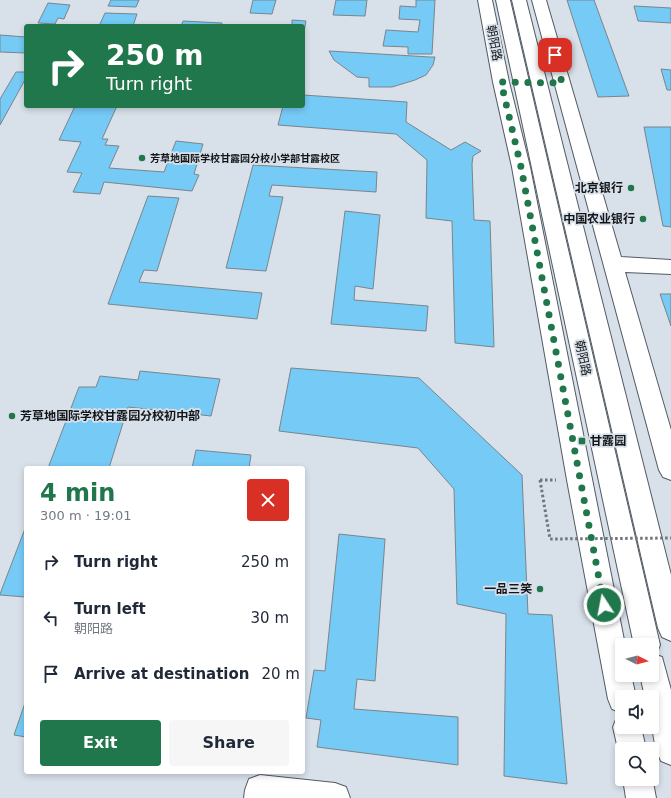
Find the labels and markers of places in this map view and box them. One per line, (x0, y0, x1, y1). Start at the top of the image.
pin (538, 38, 572, 72)
place label: 芳草地国际学校甘露园分校小学部甘露校区 (150, 152, 340, 164)
marker: 芳草地国际学校甘露园分校小学部甘露校区 (137, 153, 147, 163)
place label: 北京银行 (575, 181, 623, 195)
marker: 北京银行 (626, 183, 636, 193)
place label: 中国农业银行 (563, 212, 635, 226)
marker: 中国农业银行 (638, 214, 648, 224)
place label: 芳草地国际学校甘露园分校初中部 (20, 409, 200, 423)
marker: 芳草地国际学校甘露园分校初中部 (7, 411, 17, 421)
place label: 甘露园 (590, 434, 626, 448)
marker: 甘露园 (577, 436, 587, 446)
place label: 一品三笑 (484, 582, 532, 596)
marker: 一品三笑 (535, 584, 545, 594)

